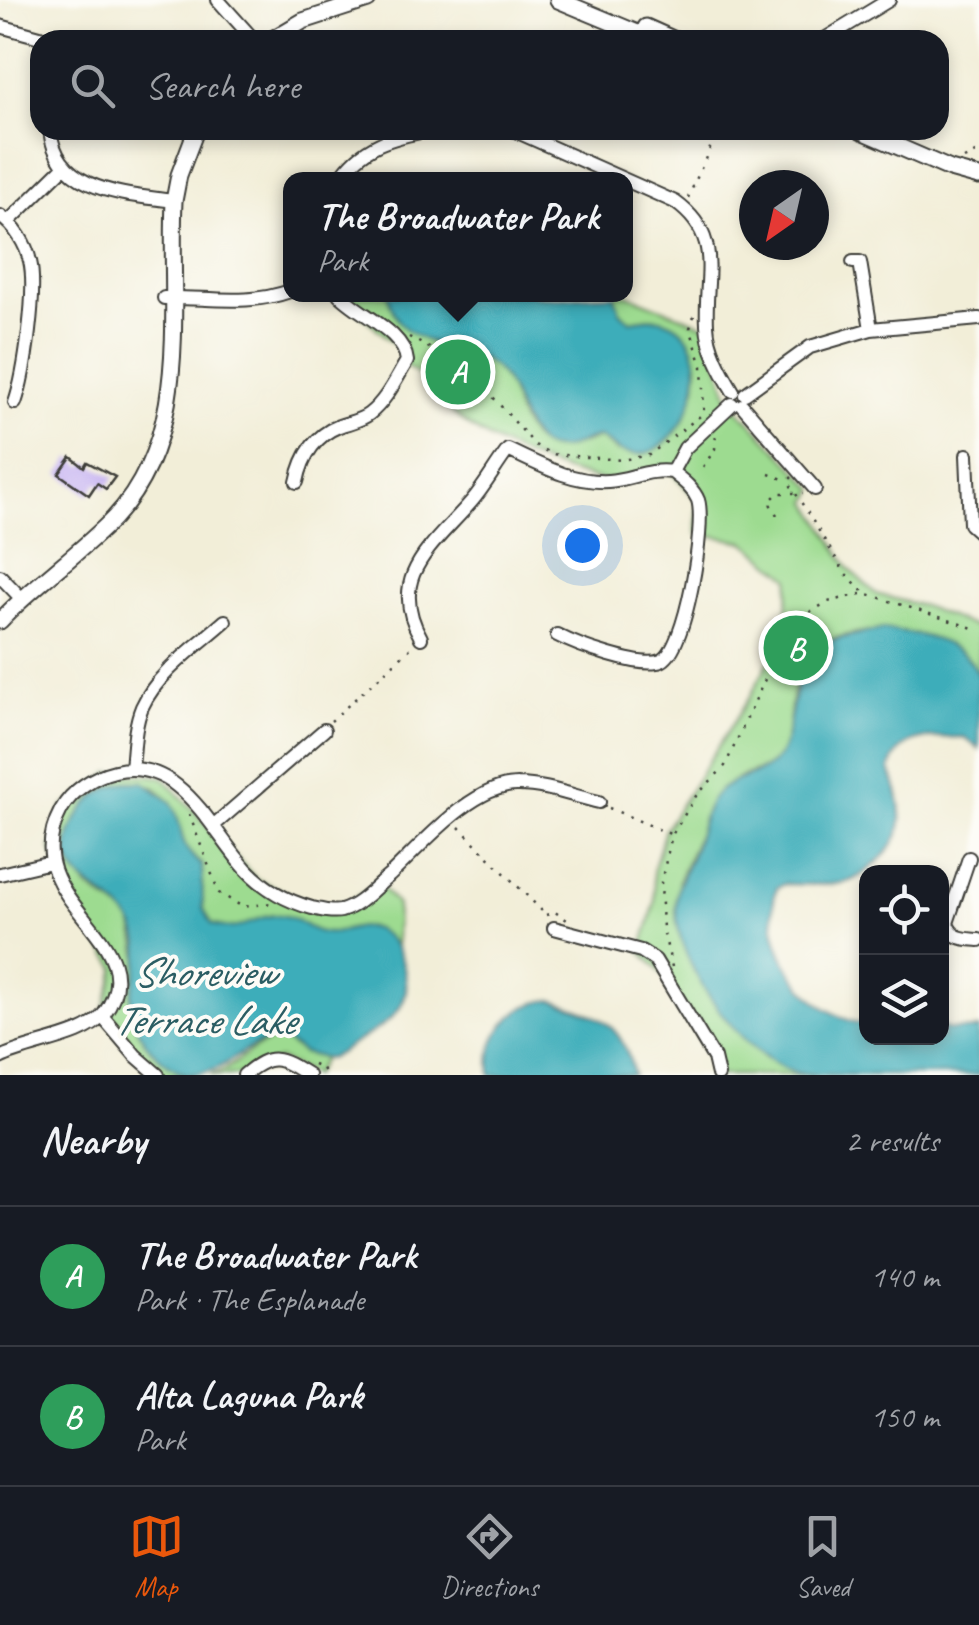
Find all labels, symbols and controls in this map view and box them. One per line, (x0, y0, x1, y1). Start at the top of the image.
search box (30, 30, 949, 140)
icon: search (65, 58, 120, 113)
text: Search here (145, 62, 300, 109)
north arrow (739, 170, 829, 260)
popup (283, 172, 633, 302)
text: The Broadwater Park (317, 193, 599, 240)
text: Park (317, 240, 368, 281)
pin: A (426, 334, 490, 410)
your location (557, 520, 608, 571)
pin: B (764, 610, 828, 686)
map controls (859, 865, 949, 1045)
button: locate (859, 865, 949, 955)
water label: Shoreview Terrace Lake (114, 946, 301, 1047)
button: layers (859, 955, 949, 1045)
text: Nearby (40, 1114, 146, 1167)
text: 2 results (845, 1120, 939, 1161)
text: The Broadwater Park (135, 1232, 416, 1279)
text: A (64, 1256, 81, 1297)
text: 140 m (870, 1256, 939, 1297)
text: Park · The Esplanade (135, 1279, 364, 1320)
text: Alta Laguna Park (135, 1372, 363, 1419)
text: B (64, 1396, 81, 1437)
text: 150 m (870, 1396, 939, 1437)
text: Park (135, 1419, 186, 1460)
tab: Map (129, 1509, 184, 1604)
tab: Directions (441, 1509, 538, 1604)
tab: Saved (795, 1509, 850, 1604)

